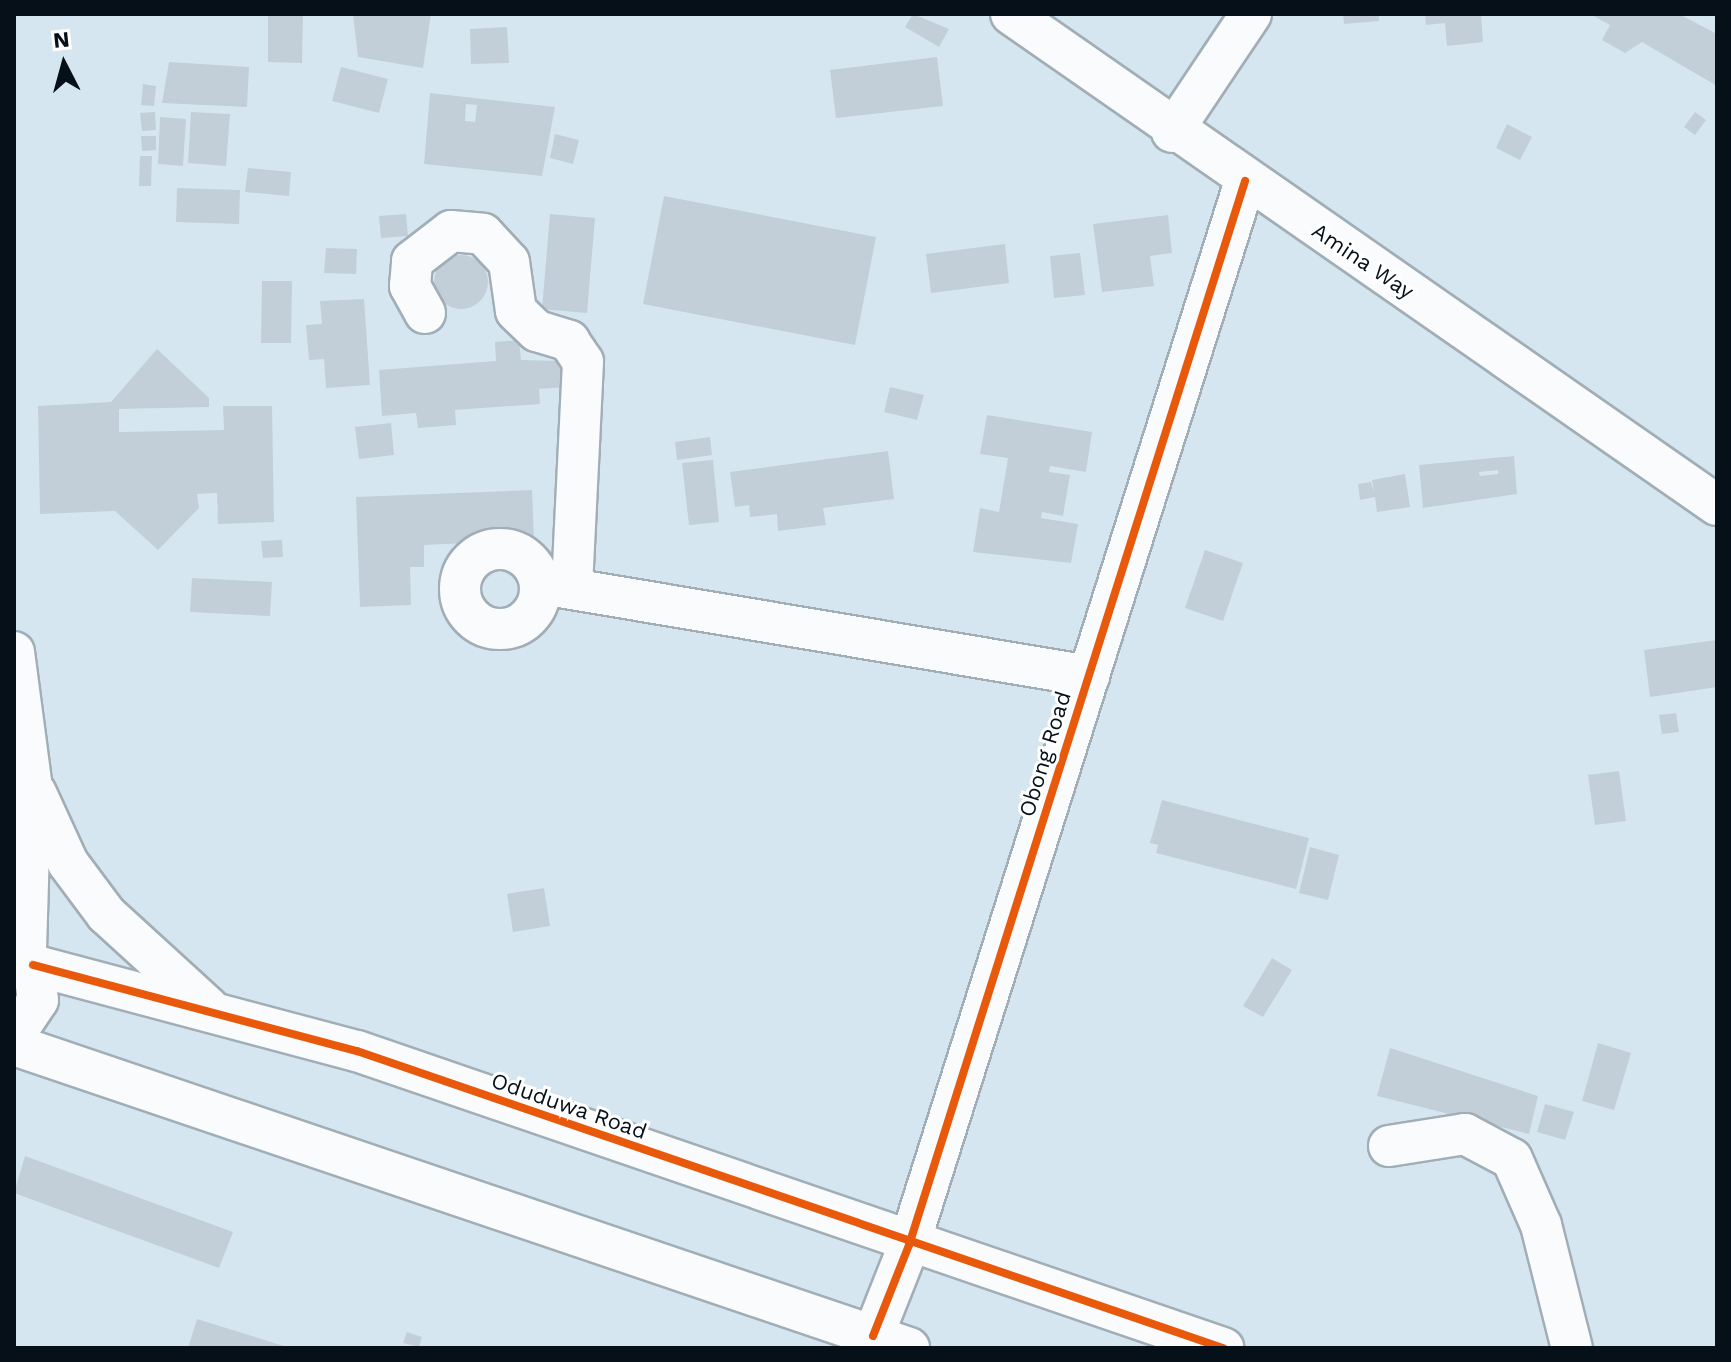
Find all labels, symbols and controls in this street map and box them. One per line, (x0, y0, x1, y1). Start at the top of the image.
north arrow (24, 24, 104, 104)
text: N (52, 26, 71, 53)
street label: Amina Way (1307, 217, 1419, 305)
street label: Obong Road (1013, 688, 1077, 820)
street label: Oduduwa Road (488, 1067, 650, 1145)

